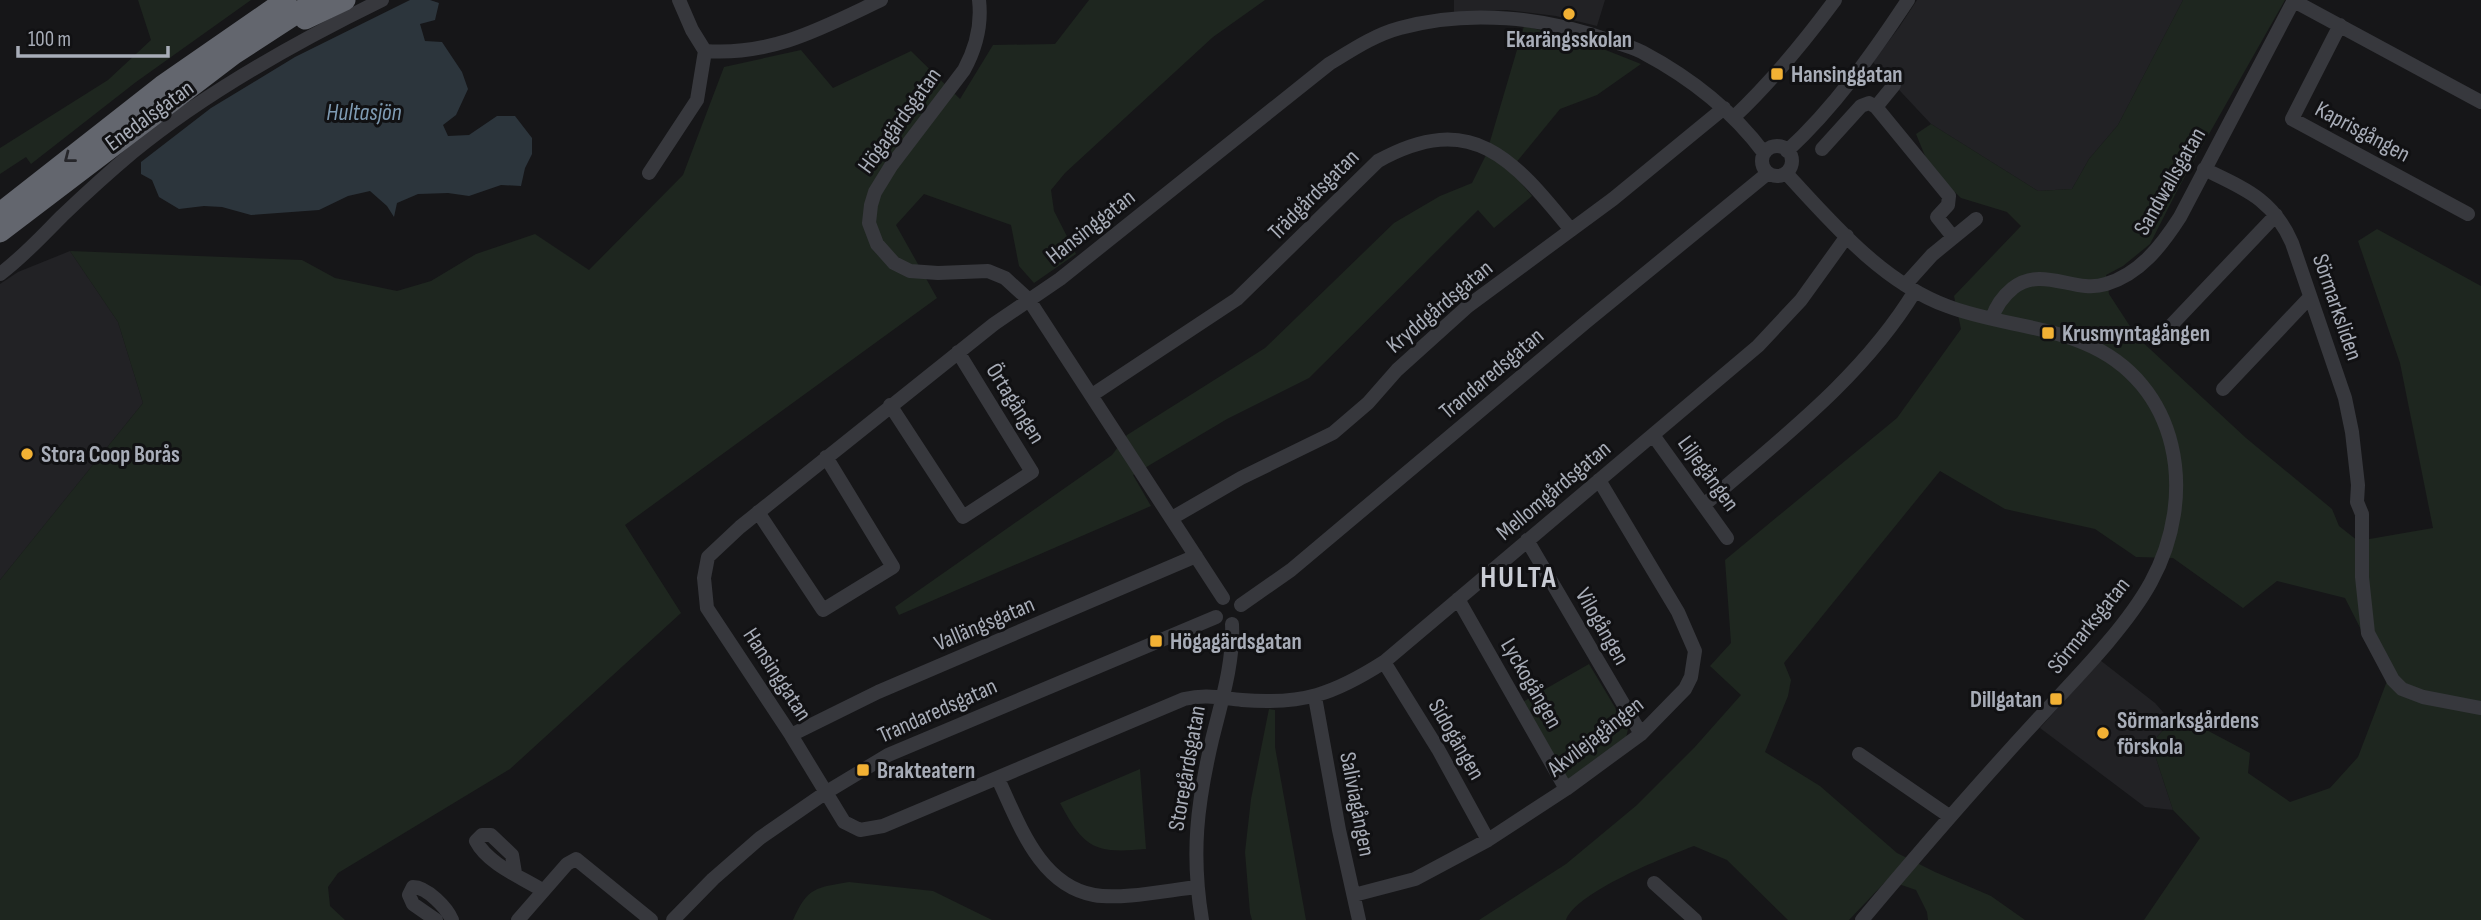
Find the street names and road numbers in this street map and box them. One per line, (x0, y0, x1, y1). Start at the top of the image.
street label: Högagärdsgatan (852, 62, 948, 179)
street label: Enedalsgatan (100, 74, 199, 157)
street label: Kaprisgången (2310, 95, 2415, 169)
street label: Sandwallsgatan (2128, 123, 2212, 240)
street label: Trädgårdsgatan (1262, 143, 1365, 246)
street label: Hansinggatan (1041, 183, 1141, 270)
street label: Sörmarksliden (2306, 250, 2368, 364)
street label: Kryddgårdsgatan (1381, 254, 1498, 359)
street label: Trandaredsgatan (1434, 322, 1549, 425)
street label: Örtagången (980, 358, 1051, 449)
street label: Liljegången (1671, 430, 1745, 517)
street label: Mellomgårdsgatan (1491, 435, 1617, 547)
street label: Sörmarksgatan (2041, 572, 2136, 680)
street label: Vilogången (1569, 583, 1635, 670)
street label: Vallängsgatan (930, 590, 1039, 658)
street label: Hansinggatan (737, 623, 818, 726)
street label: Lyckogången (1494, 633, 1568, 734)
street label: Trandaredsgatan (873, 672, 1001, 750)
street label: Akvilejagången (1541, 691, 1649, 784)
street label: Sidogången (1422, 694, 1490, 785)
street label: Storegårdsgatan (1162, 703, 1212, 833)
street label: Saliviagången (1333, 750, 1381, 859)

